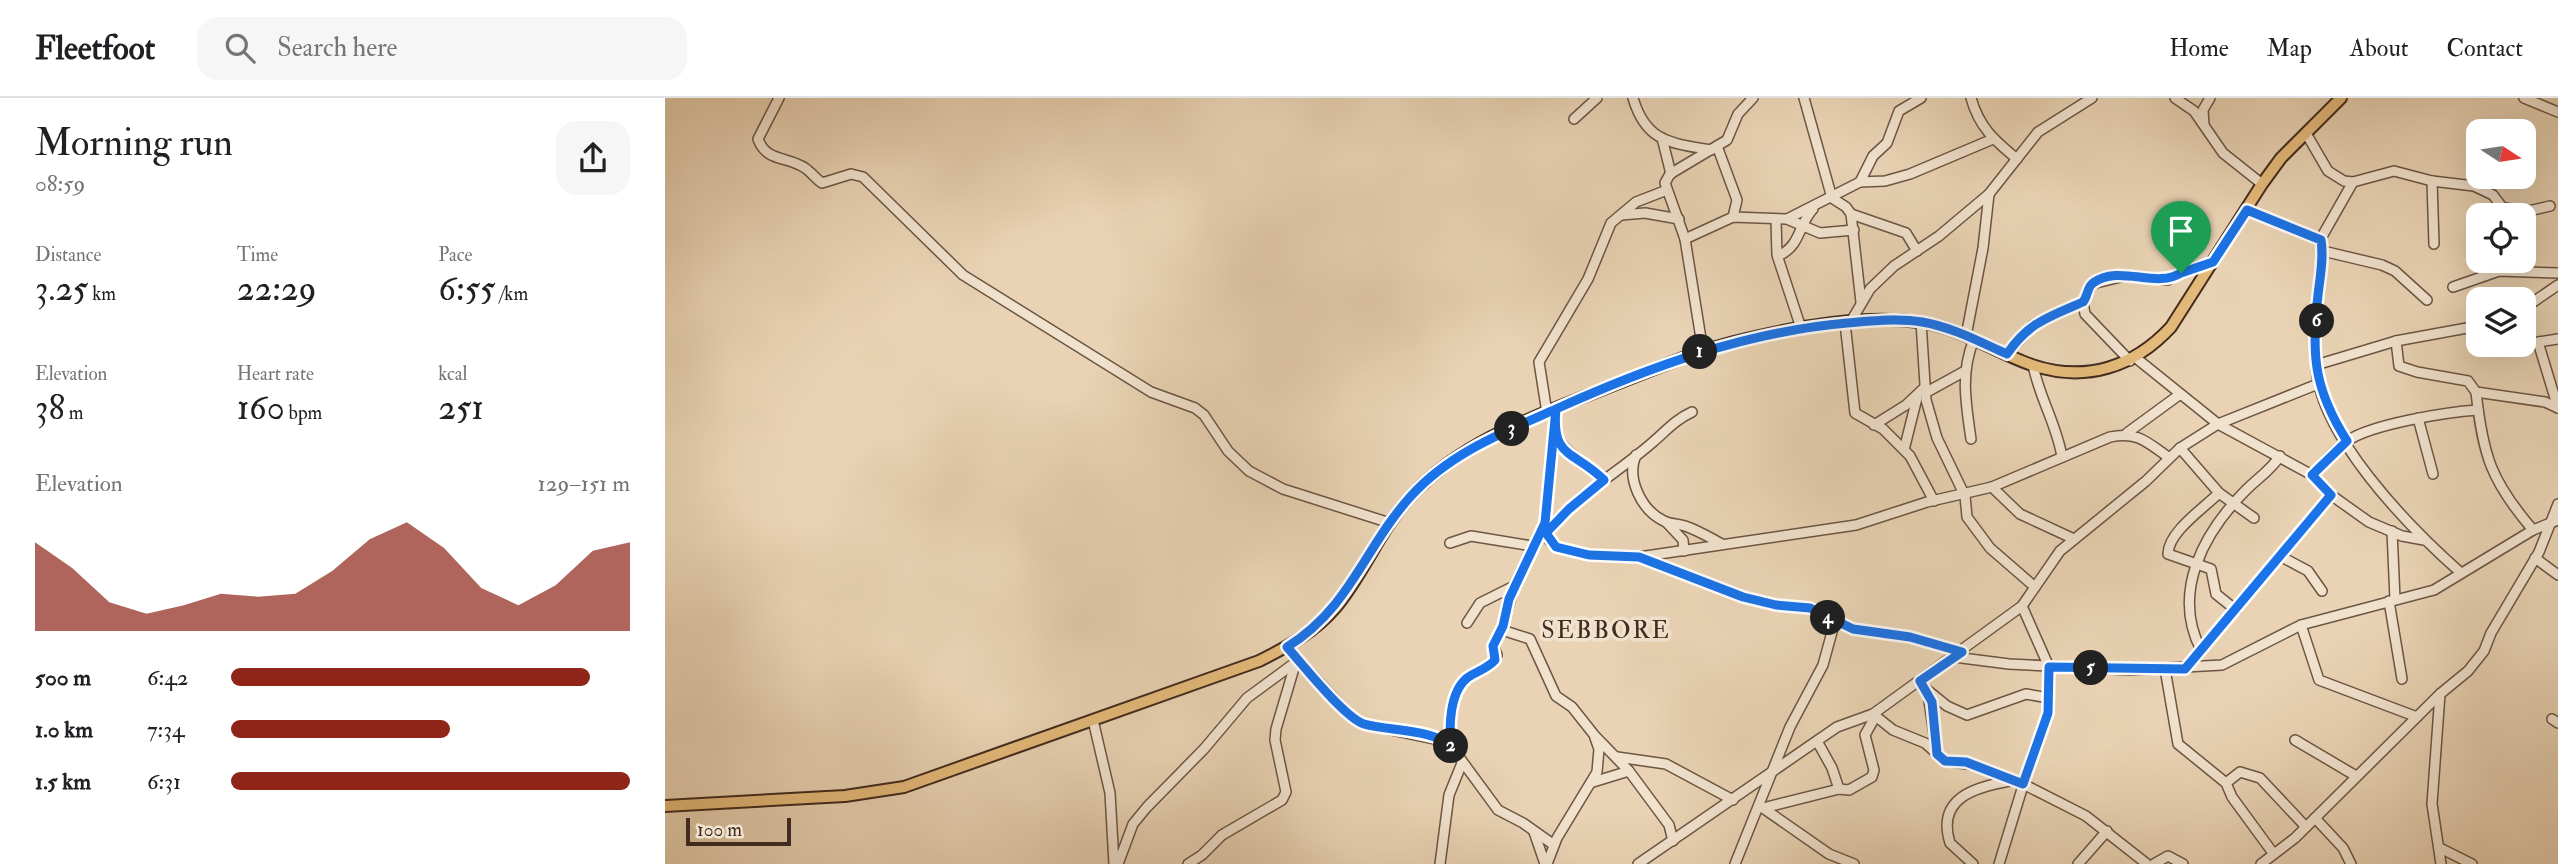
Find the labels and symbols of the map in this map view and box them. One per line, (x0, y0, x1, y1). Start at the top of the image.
north arrow (2466, 119, 2536, 189)
pin (2151, 201, 2211, 273)
pin: 6 (2299, 304, 2335, 339)
pin: 1 (1683, 334, 1717, 370)
pin: 3 (1495, 412, 1529, 446)
pin: 4 (1811, 601, 1845, 636)
district label: SEBBORE (1541, 615, 1671, 646)
pin: 5 (2073, 650, 2109, 686)
pin: 2 (1433, 728, 1469, 764)
scale bar (686, 815, 791, 847)

